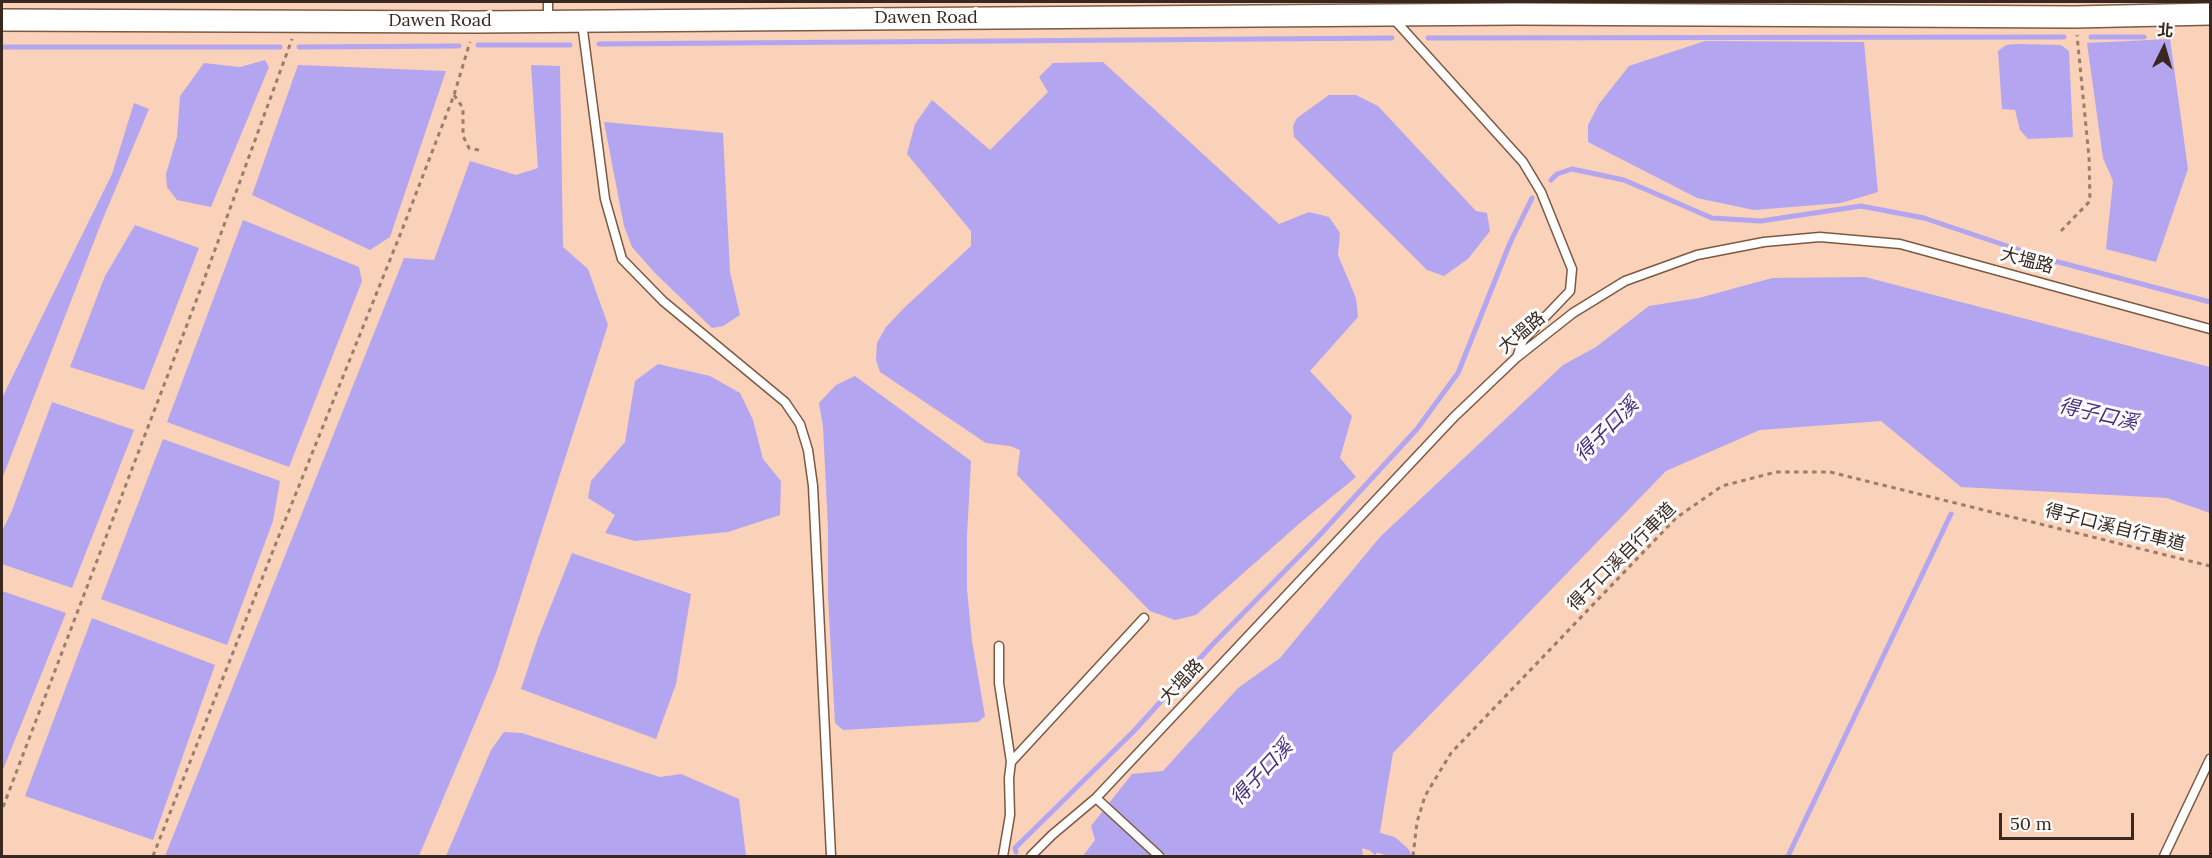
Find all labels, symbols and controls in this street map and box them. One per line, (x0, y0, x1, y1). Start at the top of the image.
street label: Dawen Road (874, 7, 978, 29)
street label: Dawen Road (388, 10, 492, 32)
north arrow (2134, 18, 2194, 78)
text: 北 (2157, 19, 2174, 41)
street label: 大塭路 (1998, 244, 2056, 278)
street label: 大塭路 (1494, 307, 1550, 359)
water label: 得子口溪 (1570, 393, 1644, 467)
water label: 得子口溪 (2056, 394, 2140, 436)
street label: 得子口溪自行車道 (1563, 498, 1681, 616)
street label: 得子口溪自行車道 (2043, 500, 2187, 556)
street label: 大塭路 (1156, 655, 1208, 709)
water label: 得子口溪 (1226, 736, 1298, 810)
scale bar (2002, 801, 2137, 839)
text: 50 m (2010, 812, 2052, 835)

